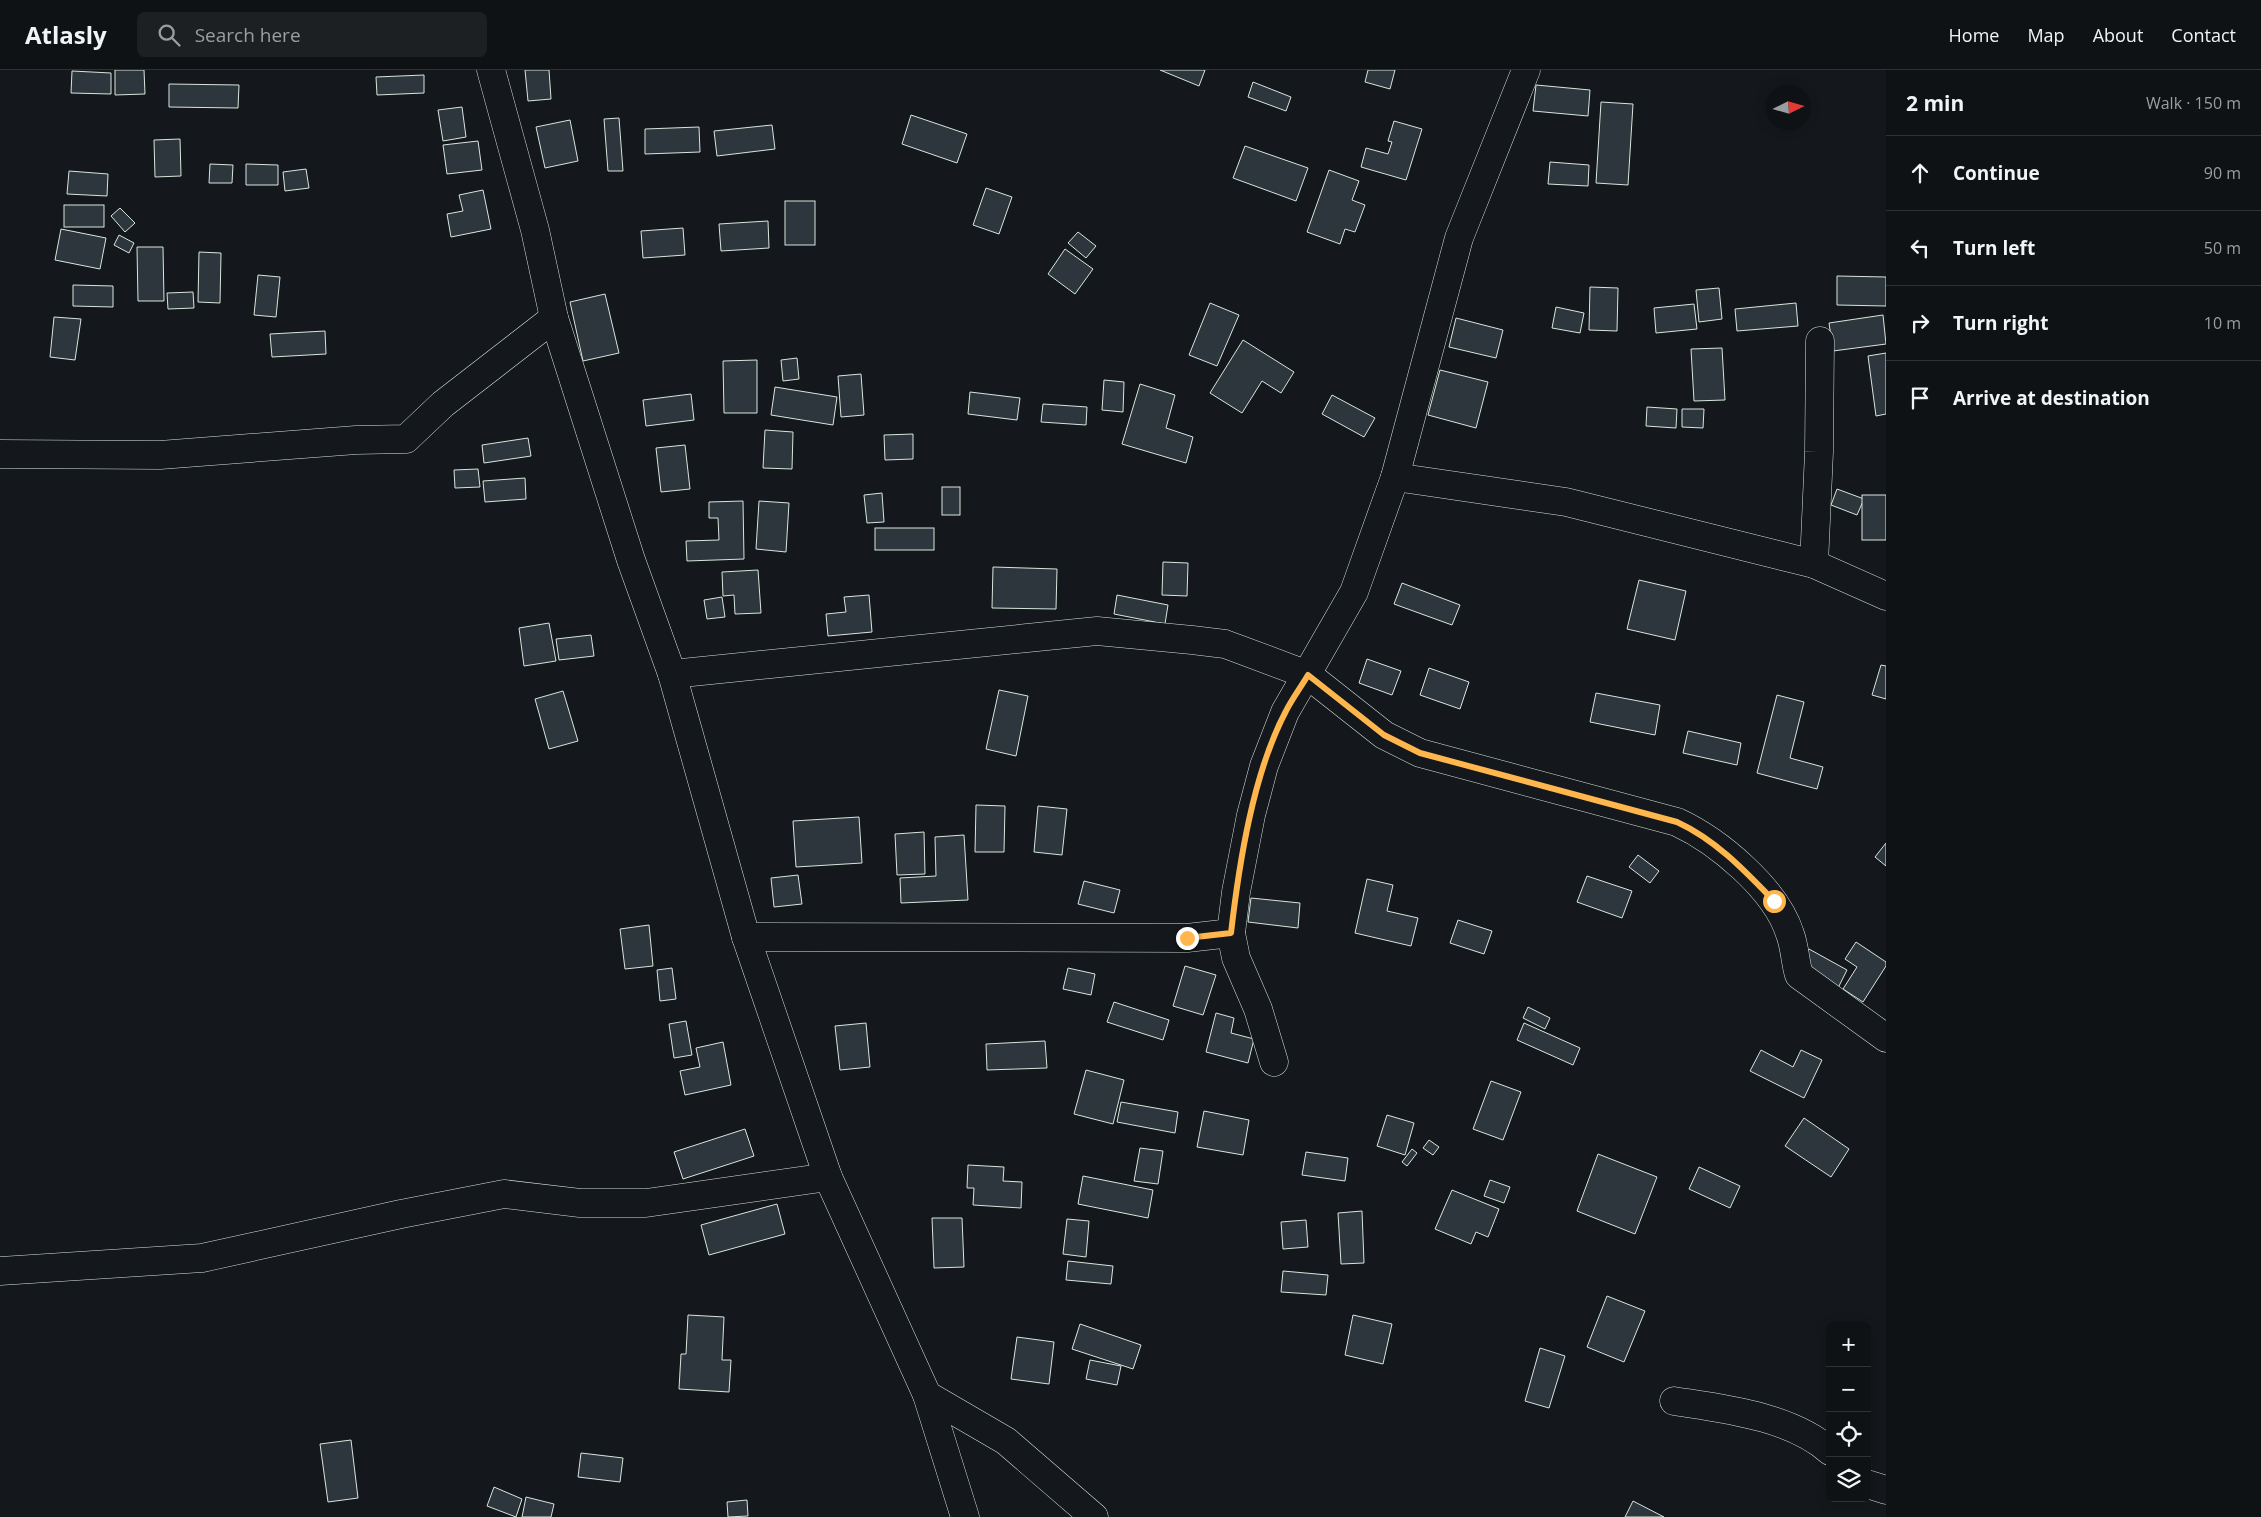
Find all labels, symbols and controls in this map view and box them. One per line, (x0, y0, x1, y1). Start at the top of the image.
search box (137, 12, 487, 57)
text: Atlasly (25, 18, 107, 51)
icon: search (155, 21, 183, 49)
text: Search here (195, 22, 301, 48)
text: Home (1949, 23, 1999, 47)
text: Map (2027, 23, 2065, 47)
text: About (2093, 23, 2143, 47)
text: Contact (2171, 23, 2236, 47)
north arrow (1766, 85, 1811, 130)
text: 2 min (1906, 89, 1964, 117)
text: Walk · 150 m (2146, 92, 2241, 114)
icon: ahead (1906, 159, 1934, 187)
text: Continue (1953, 160, 2040, 186)
text: 90 m (2204, 162, 2241, 184)
icon: left (1906, 234, 1934, 262)
text: Turn left (1953, 235, 2035, 261)
text: 50 m (2204, 237, 2241, 259)
icon: right (1906, 309, 1934, 337)
text: Turn right (1953, 310, 2048, 336)
text: 10 m (2204, 312, 2241, 334)
icon: arrive (1906, 384, 1934, 412)
text: Arrive at destination (1953, 385, 2150, 411)
route start (1763, 890, 1786, 913)
route end (1176, 927, 1199, 950)
map controls (1826, 1322, 1871, 1502)
button: + (1826, 1322, 1871, 1367)
button: − (1826, 1367, 1871, 1412)
button: locate (1826, 1412, 1871, 1457)
button: layers (1826, 1457, 1871, 1502)

